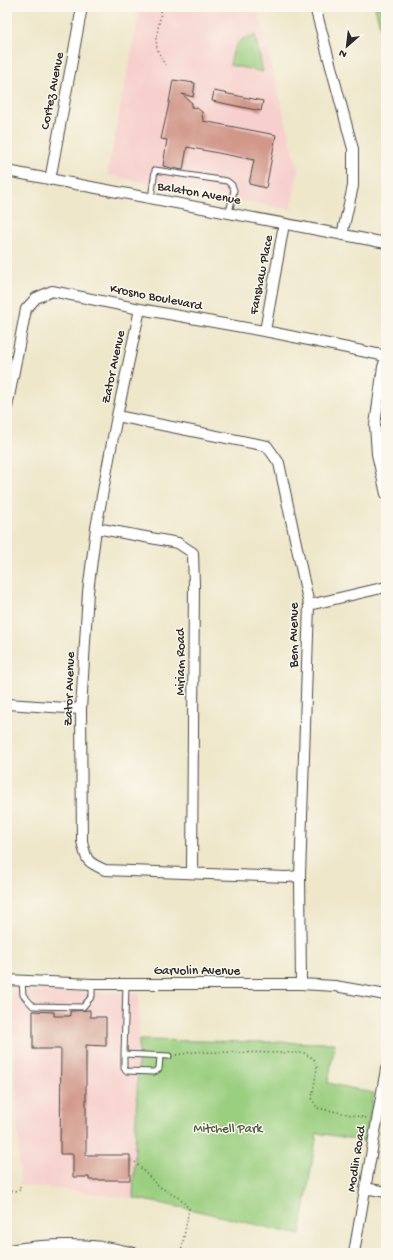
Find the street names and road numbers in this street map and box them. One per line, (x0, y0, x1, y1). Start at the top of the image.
street label: Cortez Avenue (38, 51, 68, 131)
street label: Balaton Avenue (155, 179, 242, 209)
street label: Fanshaw Place (247, 234, 277, 317)
street label: Krosno Boulevard (109, 282, 205, 315)
street label: Zator Avenue (99, 329, 129, 405)
street label: Bem Avenue (287, 602, 302, 668)
street label: Miriam Road (174, 627, 189, 696)
street label: Zator Avenue (61, 651, 79, 726)
street label: Garvolin Avenue (154, 964, 241, 979)
street label: Modlin Road (344, 1124, 370, 1193)

